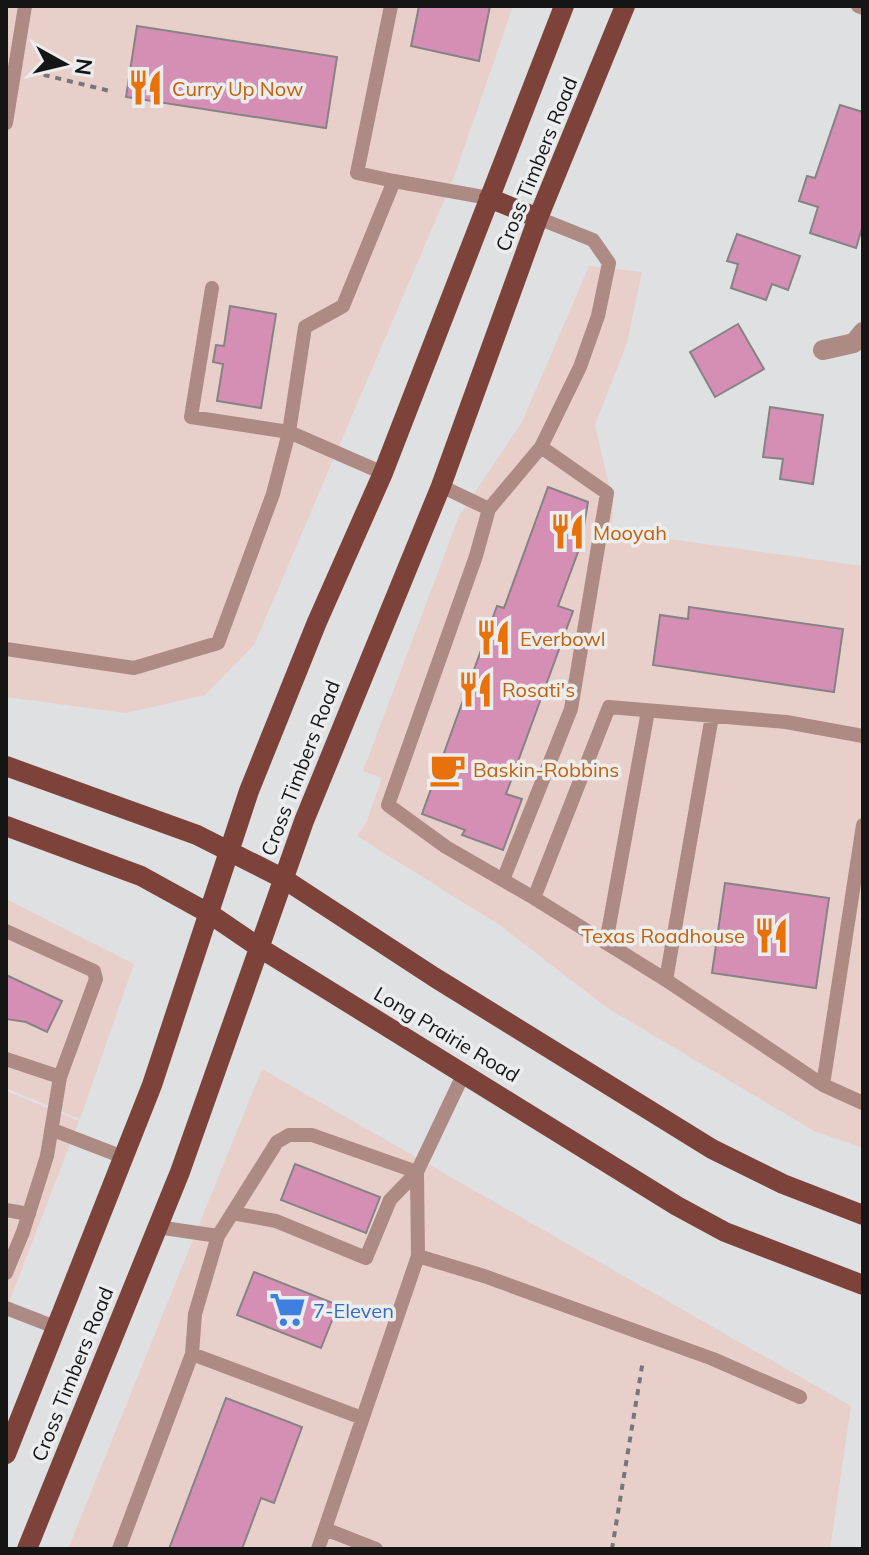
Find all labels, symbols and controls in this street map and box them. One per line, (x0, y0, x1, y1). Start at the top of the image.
north arrow (24, 24, 104, 104)
text: N (69, 57, 99, 77)
restaurant icon: Curry Up Now (127, 69, 165, 107)
street label: Cross Timbers Road (490, 73, 582, 255)
place label: Curry Up Now (172, 76, 303, 101)
restaurant icon: Mooyah (548, 513, 586, 551)
place label: Mooyah (593, 520, 667, 545)
restaurant icon: Everbowl (475, 619, 513, 657)
place label: Everbowl (520, 626, 606, 651)
restaurant icon: Rosati's (457, 670, 495, 708)
street label: Cross Timbers Road (255, 677, 345, 859)
place label: Rosati's (502, 677, 575, 702)
cafe icon: Baskin-Robbins (428, 750, 466, 788)
place label: Baskin-Robbins (473, 757, 619, 782)
restaurant icon: Texas Roadhouse (752, 916, 790, 954)
place label: Texas Roadhouse (581, 923, 745, 948)
street label: Long Prairie Road (370, 981, 524, 1087)
street label: Cross Timbers Road (26, 1283, 118, 1465)
supermarket icon: 7-Eleven (268, 1291, 306, 1329)
place label: 7-Eleven (313, 1298, 394, 1323)

